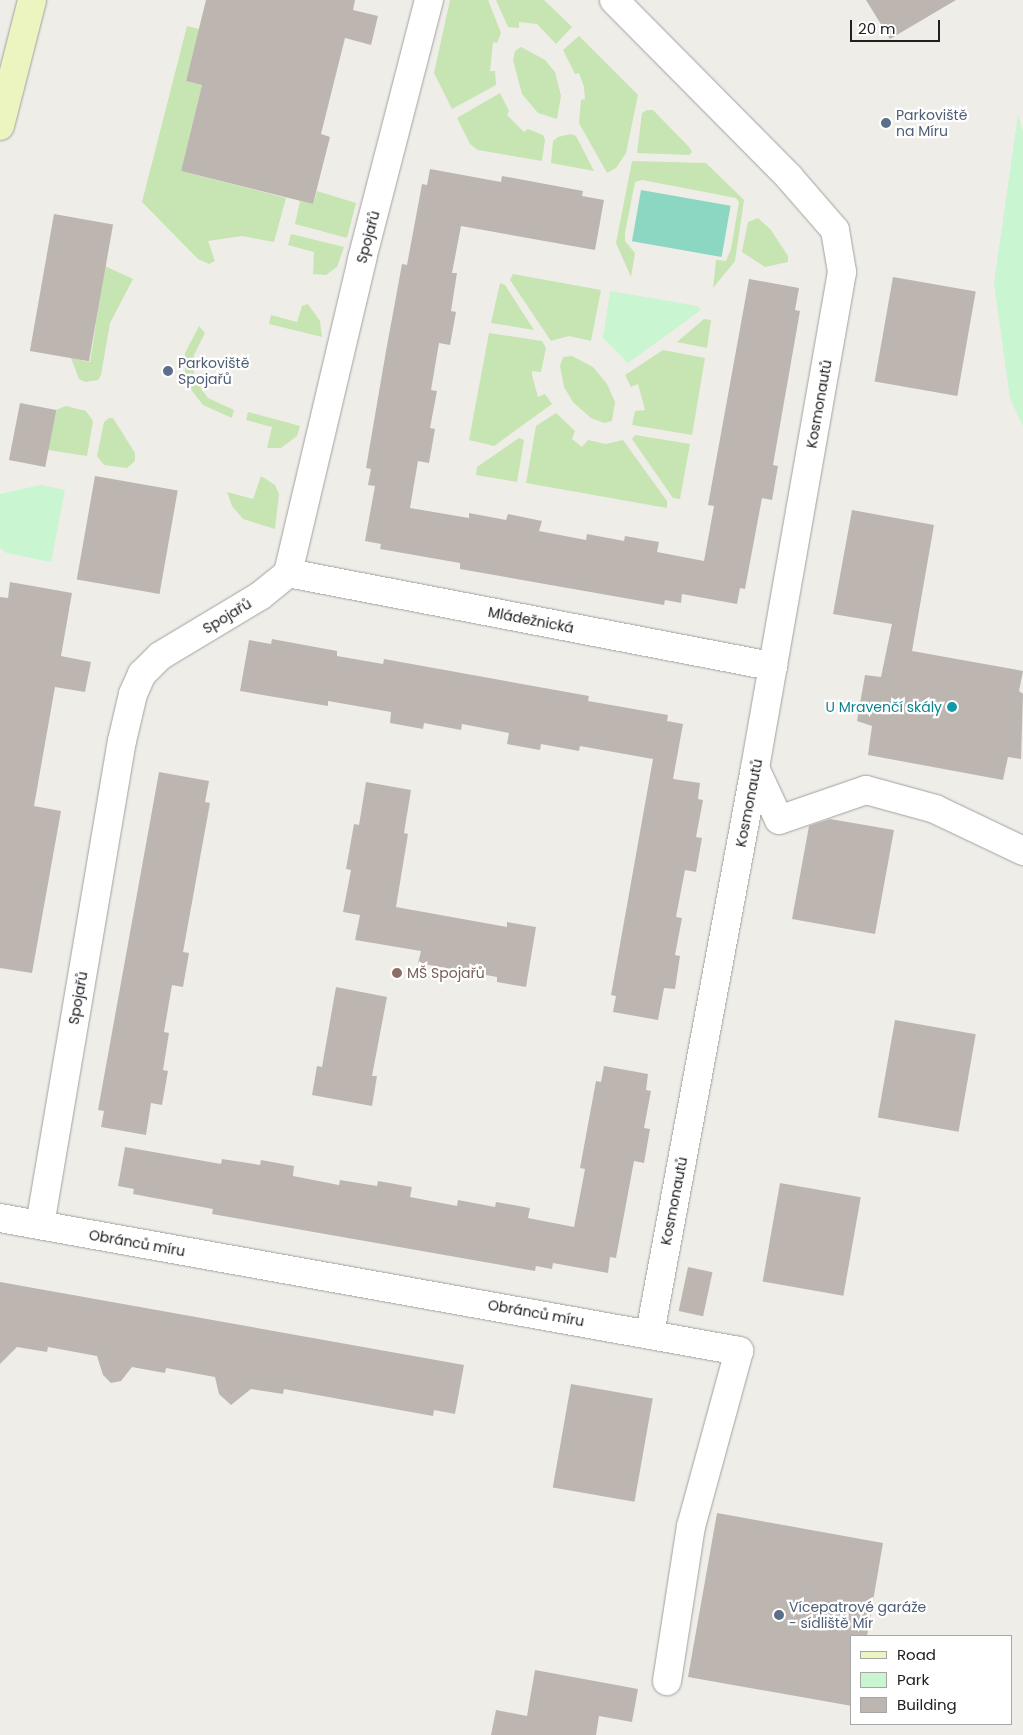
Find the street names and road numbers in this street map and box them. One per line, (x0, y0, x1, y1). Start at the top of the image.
street label: Spojařů (353, 209, 383, 265)
street label: Kosmonautů (803, 358, 835, 450)
street label: Spojařů (200, 595, 254, 637)
street label: Mládežnická (487, 603, 575, 637)
street label: Kosmonautů (732, 757, 766, 849)
street label: Spojařů (65, 970, 91, 1026)
street label: Kosmonautů (657, 1155, 691, 1247)
street label: Obránců míru (88, 1226, 186, 1260)
street label: Obránců míru (487, 1296, 585, 1330)

